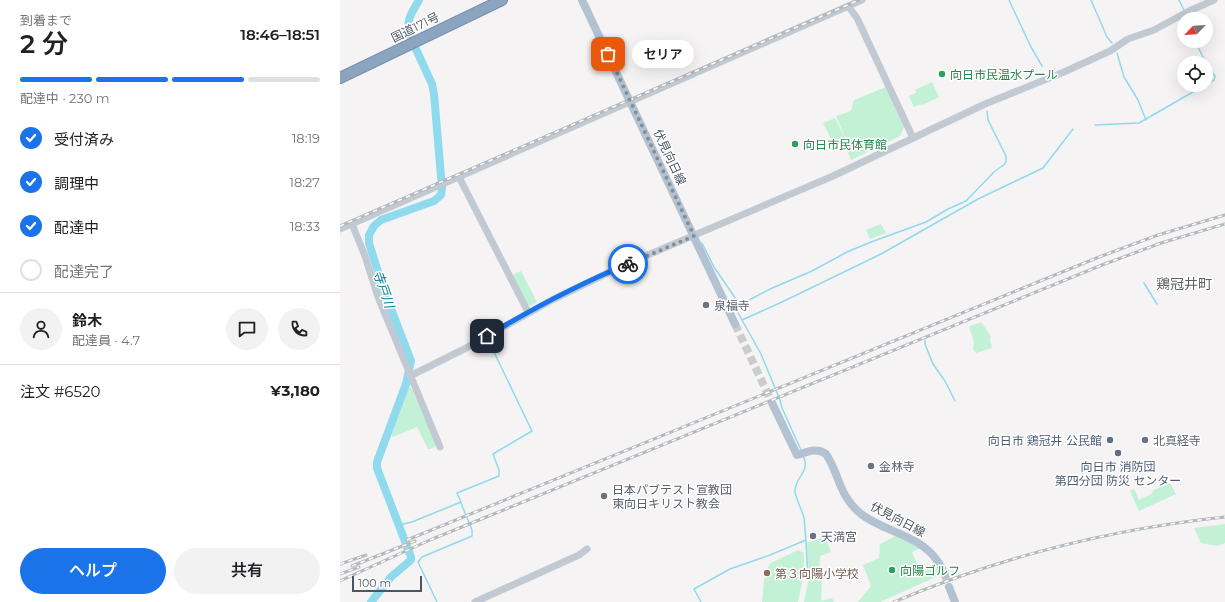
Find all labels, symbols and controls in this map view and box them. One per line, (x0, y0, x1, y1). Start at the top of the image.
street label: 国道171号 (388, 9, 442, 45)
text: 到着まで (20, 12, 72, 28)
north arrow (1177, 12, 1213, 48)
map controls (1177, 12, 1213, 92)
text: 18:46–18:51 (240, 25, 320, 44)
text: 2 分 (20, 28, 68, 60)
pin (591, 37, 625, 71)
callout: セリア (632, 40, 694, 68)
icon: bag (597, 43, 619, 65)
text: セリア (643, 46, 683, 62)
button: locate (1177, 56, 1213, 92)
place label: 向日市民温水プール (950, 67, 1058, 82)
marker: 向日市民温水プール (937, 69, 947, 79)
text: 配達中 · 230 m (20, 90, 110, 106)
icon: check (20, 127, 42, 149)
street label: 伏見向日線 (651, 127, 689, 187)
text: 受付済み (54, 130, 114, 149)
text: 18:19 (292, 130, 320, 146)
place label: 向日市民体育館 (803, 137, 887, 152)
marker: 向日市民体育館 (790, 139, 800, 149)
icon: check (20, 171, 42, 193)
text: 調理中 (54, 174, 99, 193)
text: 18:27 (289, 174, 320, 190)
icon: check (20, 215, 42, 237)
text: 配達中 (54, 218, 99, 237)
text: 18:33 (290, 218, 320, 234)
courier (608, 244, 648, 284)
icon: bike (617, 253, 639, 275)
text: 配達完了 (54, 262, 114, 281)
water label: 寺戸川 (370, 268, 399, 312)
district label: 鶏冠井町 (1156, 275, 1212, 293)
place label: 泉福寺 (714, 298, 750, 313)
marker: 泉福寺 (701, 300, 711, 310)
button: person (20, 308, 62, 350)
button: chat (226, 308, 268, 350)
button: phone (278, 308, 320, 350)
text: 鈴木 (72, 311, 102, 330)
pin (470, 319, 504, 353)
icon: home (476, 325, 498, 347)
text: 配達員 · 4.7 (72, 332, 140, 348)
text: ¥3,180 (270, 381, 320, 400)
text: 注文 #6520 (20, 382, 100, 401)
place label: 向日市 鶏冠井 公民館 (988, 433, 1102, 448)
place label: 北真経寺 (1153, 433, 1201, 448)
marker: 向日市 鶏冠井 公民館 (1105, 435, 1115, 445)
marker: 北真経寺 (1140, 435, 1150, 445)
marker: 向日市 消防団 第四分団 防災 センター (1113, 448, 1123, 458)
place label: 金林寺 (879, 459, 915, 474)
place label: 向日市 消防団 第四分団 防災 センター (1055, 459, 1181, 488)
marker: 金林寺 (866, 461, 876, 471)
place label: 日本パブテスト宣教団 東向日キリスト教会 (612, 482, 732, 511)
marker: 日本パブテスト宣教団 東向日キリスト教会 (599, 491, 609, 501)
street label: 伏見向日線 (868, 498, 928, 540)
place label: 天満宮 (821, 529, 857, 544)
marker: 天満宮 (808, 531, 818, 541)
button: ヘルプ (20, 548, 166, 594)
button: 共有 (174, 548, 320, 594)
place label: 向陽ゴルフ (900, 563, 960, 578)
marker: 向陽ゴルフ (887, 565, 897, 575)
place label: 第３向陽小学校 (775, 566, 859, 581)
marker: 第３向陽小学校 (762, 568, 772, 578)
scale bar (352, 574, 422, 593)
text: 100 m (358, 576, 391, 590)

